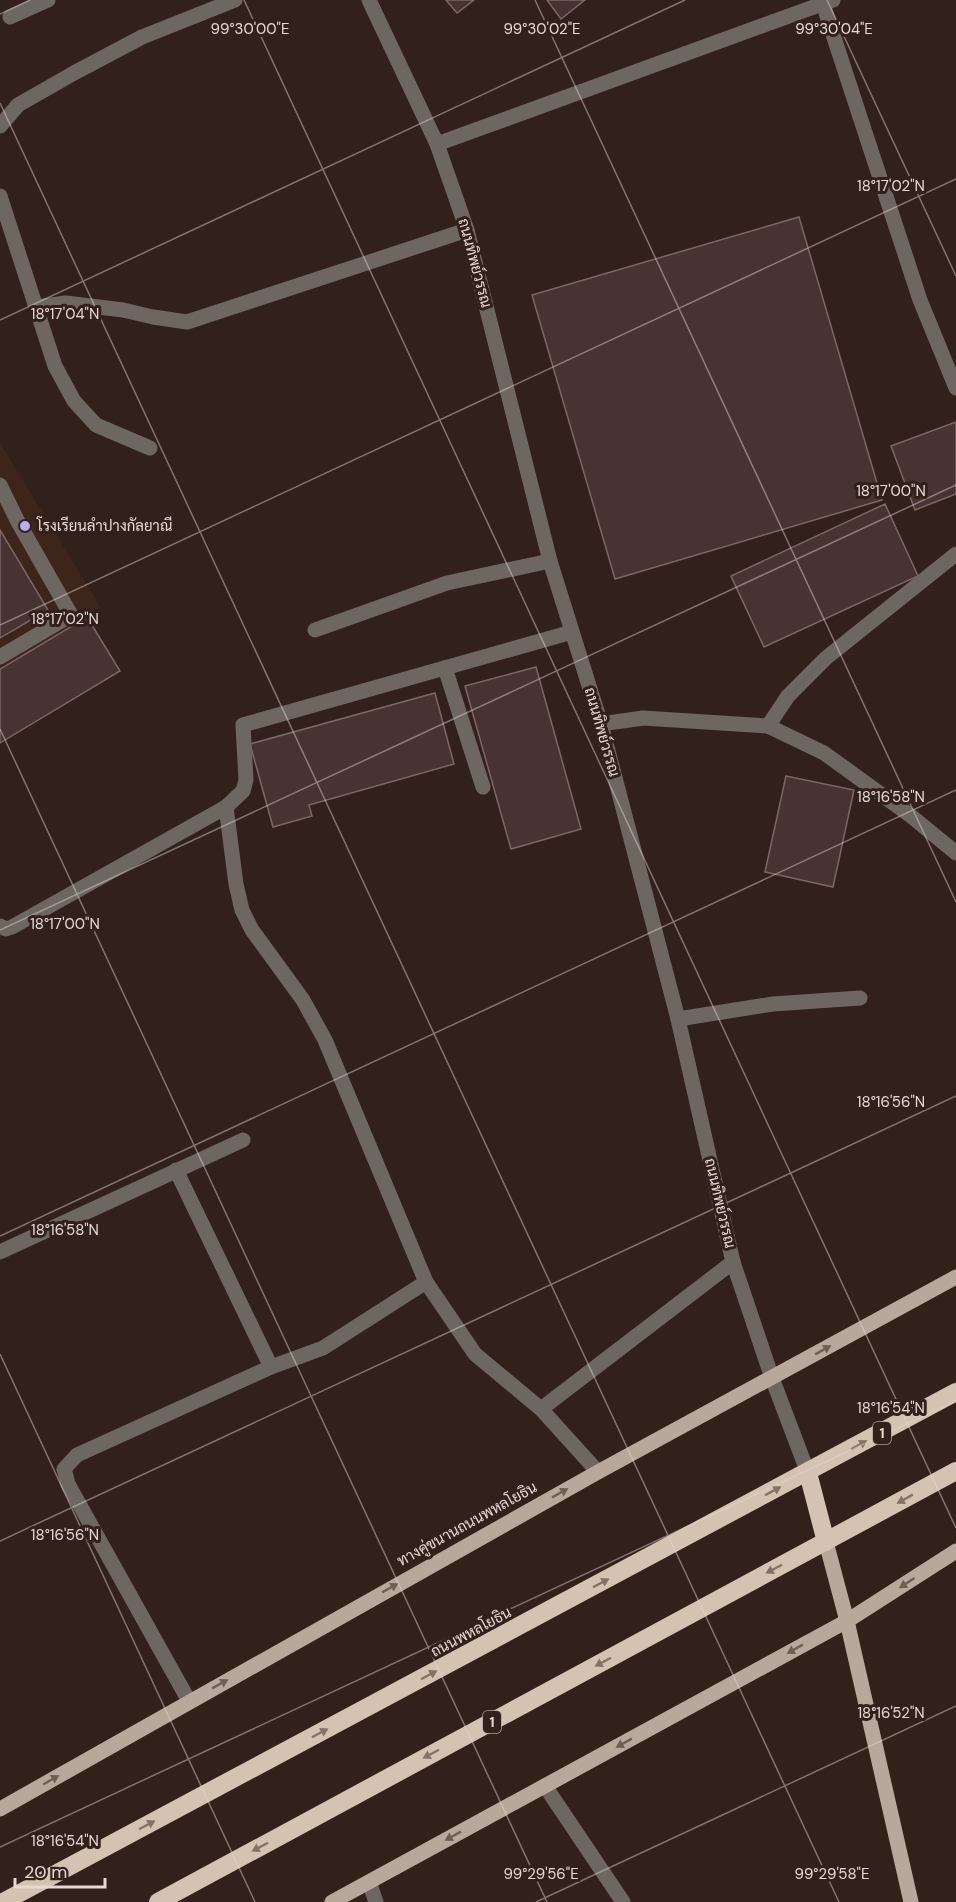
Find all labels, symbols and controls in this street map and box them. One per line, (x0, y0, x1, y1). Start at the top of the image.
text: 99°30'00"E (211, 19, 289, 39)
text: 99°30'02"E (503, 19, 581, 39)
text: 99°30'04"E (795, 19, 873, 39)
text: 18°17'02"N (857, 176, 925, 196)
street label: ถนนทิพย์วรรณ (453, 216, 497, 310)
text: 18°17'04"N (31, 304, 99, 324)
text: 18°17'00"N (856, 481, 926, 501)
place label: โรงเรียนลำปางกัลยาณี (36, 516, 172, 536)
marker: โรงเรียนลำปางกัลยาณี (18, 519, 32, 533)
text: 18°17'02"N (31, 609, 99, 629)
street label: ถนนทิพย์วรรณ (580, 685, 624, 779)
text: 18°16'58"N (857, 787, 925, 807)
text: 18°17'00"N (30, 914, 100, 934)
text: 18°16'56"N (857, 1092, 925, 1112)
street label: ถนนทิพย์วรรณ (700, 1156, 740, 1250)
text: 18°16'58"N (31, 1220, 99, 1240)
one-way arrow (815, 1345, 832, 1355)
text: 18°16'54"N (857, 1398, 925, 1418)
road number: 1 (873, 1422, 891, 1444)
one-way arrow (851, 1440, 868, 1450)
street label: ทางคู่ขนานถนนพหลโยธิน (393, 1477, 541, 1571)
one-way arrow (764, 1487, 782, 1497)
one-way arrow (552, 1488, 569, 1498)
one-way arrow (896, 1494, 913, 1504)
text: 18°16'56"N (31, 1525, 99, 1545)
one-way arrow (766, 1564, 783, 1574)
one-way arrow (899, 1577, 915, 1588)
one-way arrow (593, 1578, 610, 1588)
one-way arrow (382, 1583, 399, 1593)
street label: ถนนพหลโยธิน (427, 1602, 515, 1662)
one-way arrow (787, 1644, 804, 1654)
one-way arrow (594, 1657, 611, 1667)
one-way arrow (421, 1670, 438, 1680)
one-way arrow (212, 1679, 229, 1689)
text: 18°16'52"N (857, 1703, 925, 1723)
road number: 1 (483, 1711, 501, 1733)
one-way arrow (311, 1728, 328, 1738)
one-way arrow (616, 1738, 633, 1748)
one-way arrow (422, 1749, 439, 1759)
one-way arrow (43, 1775, 59, 1786)
one-way arrow (139, 1820, 156, 1830)
text: 18°16'54"N (31, 1831, 99, 1851)
one-way arrow (444, 1831, 461, 1841)
one-way arrow (251, 1842, 268, 1852)
scale bar (15, 1851, 105, 1889)
text: 20 m (24, 1860, 67, 1884)
text: 99°29'56"E (503, 1864, 579, 1884)
text: 99°29'58"E (795, 1864, 869, 1884)

